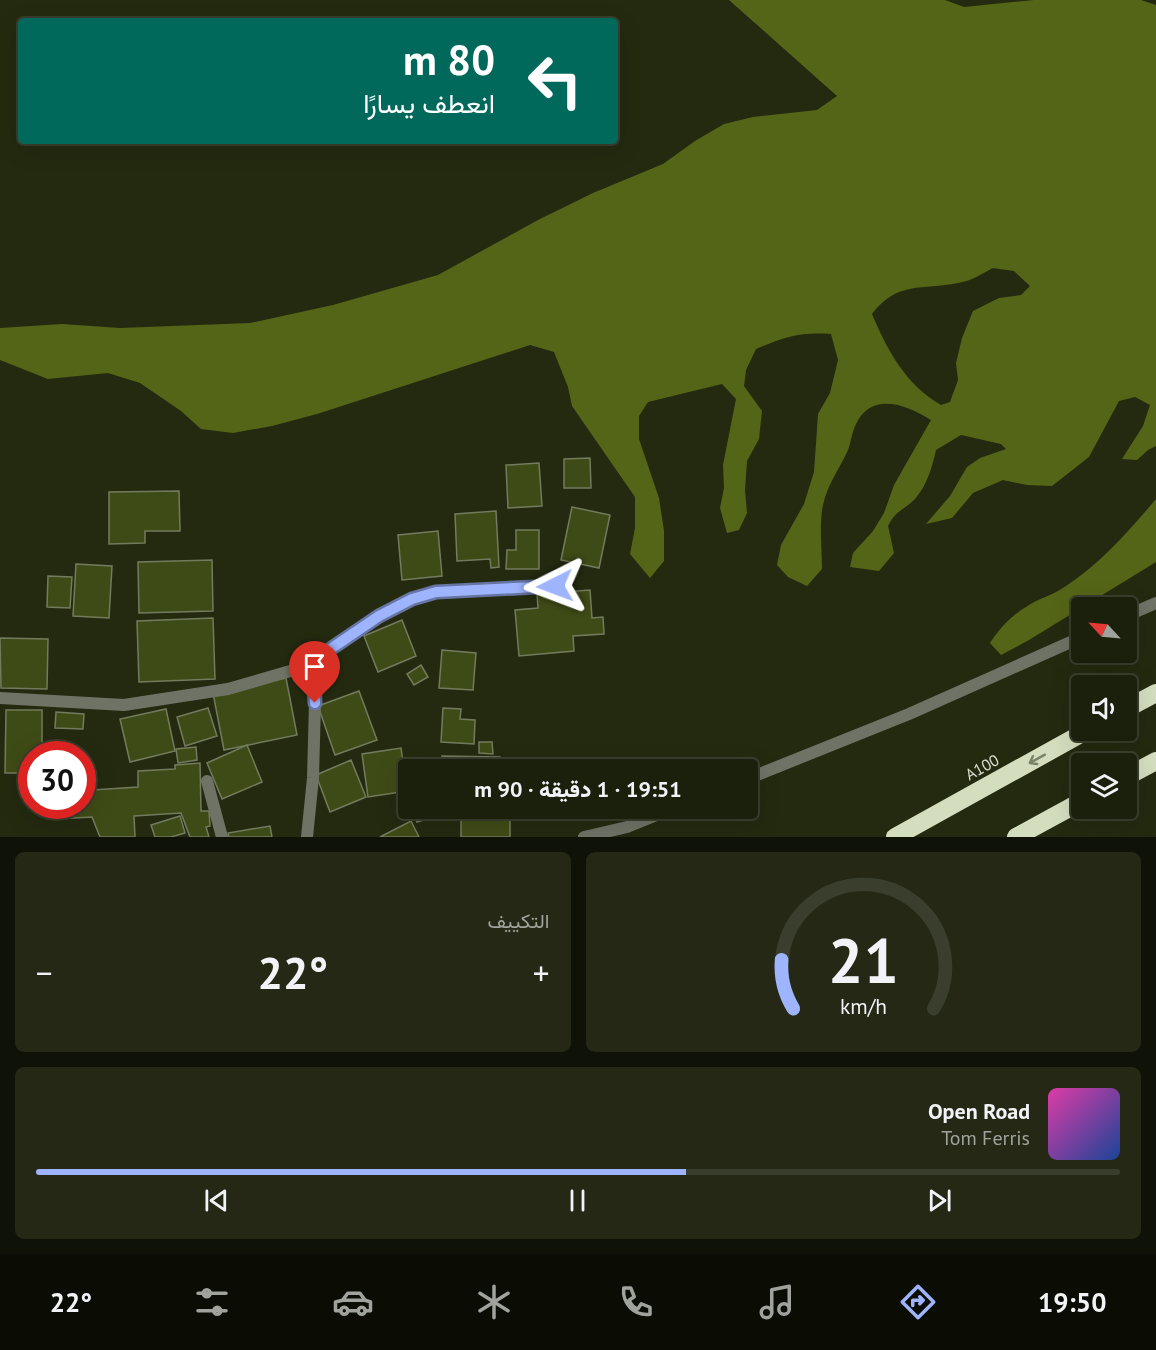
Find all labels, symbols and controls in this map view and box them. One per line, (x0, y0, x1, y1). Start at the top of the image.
text: 80 m (403, 32, 495, 87)
icon: left (516, 42, 594, 120)
text: انعطف يسارًا (363, 86, 495, 120)
position arrow (523, 554, 587, 618)
north arrow (1071, 597, 1137, 663)
map controls (1071, 597, 1137, 819)
pin (289, 641, 340, 703)
icon: arrive (298, 650, 331, 683)
button: sound (1071, 675, 1137, 741)
speed limit sign: 30 (18, 741, 96, 819)
street label: A100 (962, 750, 1003, 784)
one-way arrow (1029, 753, 1046, 765)
button: layers (1071, 753, 1137, 819)
text: 19:51 · 1 دقيقة · 90 m (474, 775, 682, 803)
text: التكييف (487, 908, 550, 934)
text: 21 (828, 919, 899, 1000)
text: 22° (257, 943, 328, 1001)
text: − (36, 951, 53, 994)
text: + (533, 951, 549, 994)
text: km/h (840, 992, 887, 1020)
text: Open Road (928, 1097, 1030, 1125)
text: Tom Ferris (941, 1125, 1030, 1151)
icon: previous (200, 1184, 233, 1217)
icon: pause (561, 1184, 594, 1217)
icon: next (923, 1184, 956, 1217)
icon: filters (191, 1281, 233, 1323)
icon: car (332, 1281, 374, 1323)
icon: climate (473, 1281, 515, 1323)
icon: phone (615, 1281, 657, 1323)
icon: music (756, 1281, 798, 1323)
icon: directions (897, 1281, 939, 1323)
text: 22° (50, 1285, 92, 1319)
text: 19:50 (1038, 1285, 1106, 1319)

